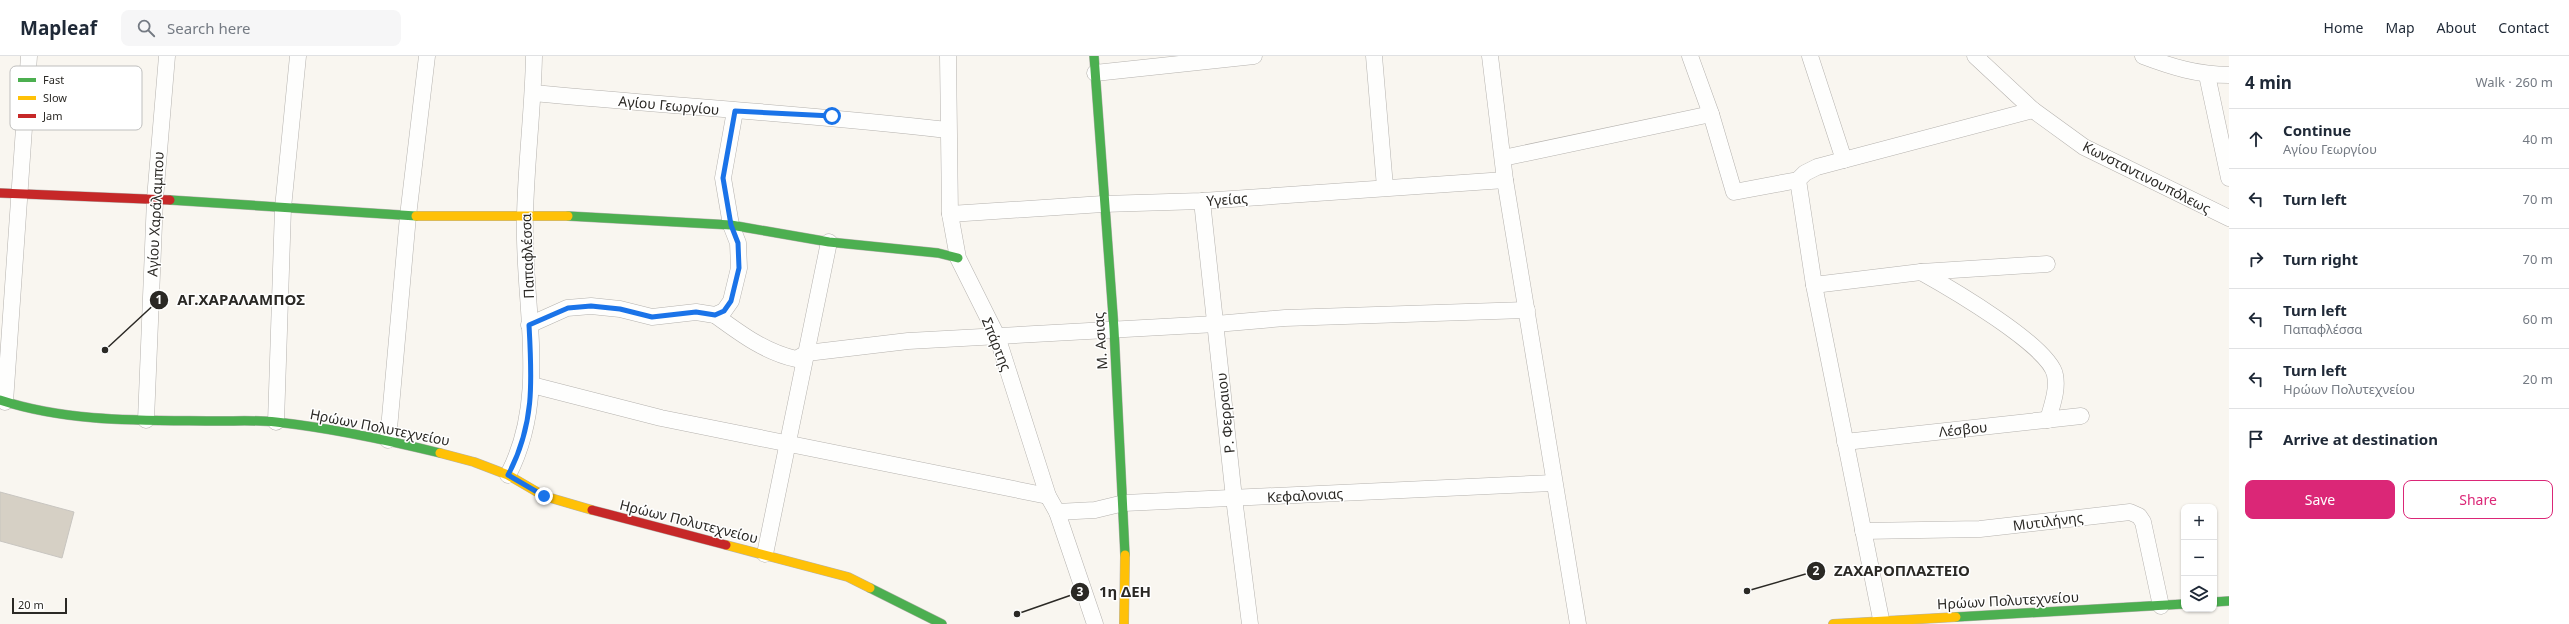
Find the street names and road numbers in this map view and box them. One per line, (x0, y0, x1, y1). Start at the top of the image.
street label: Αγίου Γεωργίου (618, 91, 720, 119)
street label: Κωνσταντινουπόλεως (2080, 136, 2215, 218)
street label: Αγίου Χαράλαμπου (142, 151, 168, 277)
street label: Υγείας (1206, 188, 1249, 210)
street label: Παπαφλέσσα (516, 213, 538, 299)
street label: Μ. Ασιας (1089, 312, 1111, 370)
street label: Σπάρτης (978, 314, 1016, 374)
street label: Ρ. Φερραιου (1211, 372, 1239, 454)
street label: Ηρώων Πολυτεχνείου (308, 404, 452, 450)
street label: Λέσβου (1938, 417, 1988, 441)
street label: Κεφαλονιας (1266, 484, 1344, 506)
street label: Ηρώων Πολυτεχνείου (618, 495, 760, 547)
street label: Μυτιλήνης (2012, 507, 2084, 535)
street label: Ηρώων Πολυτεχνείου (1937, 587, 2079, 613)

